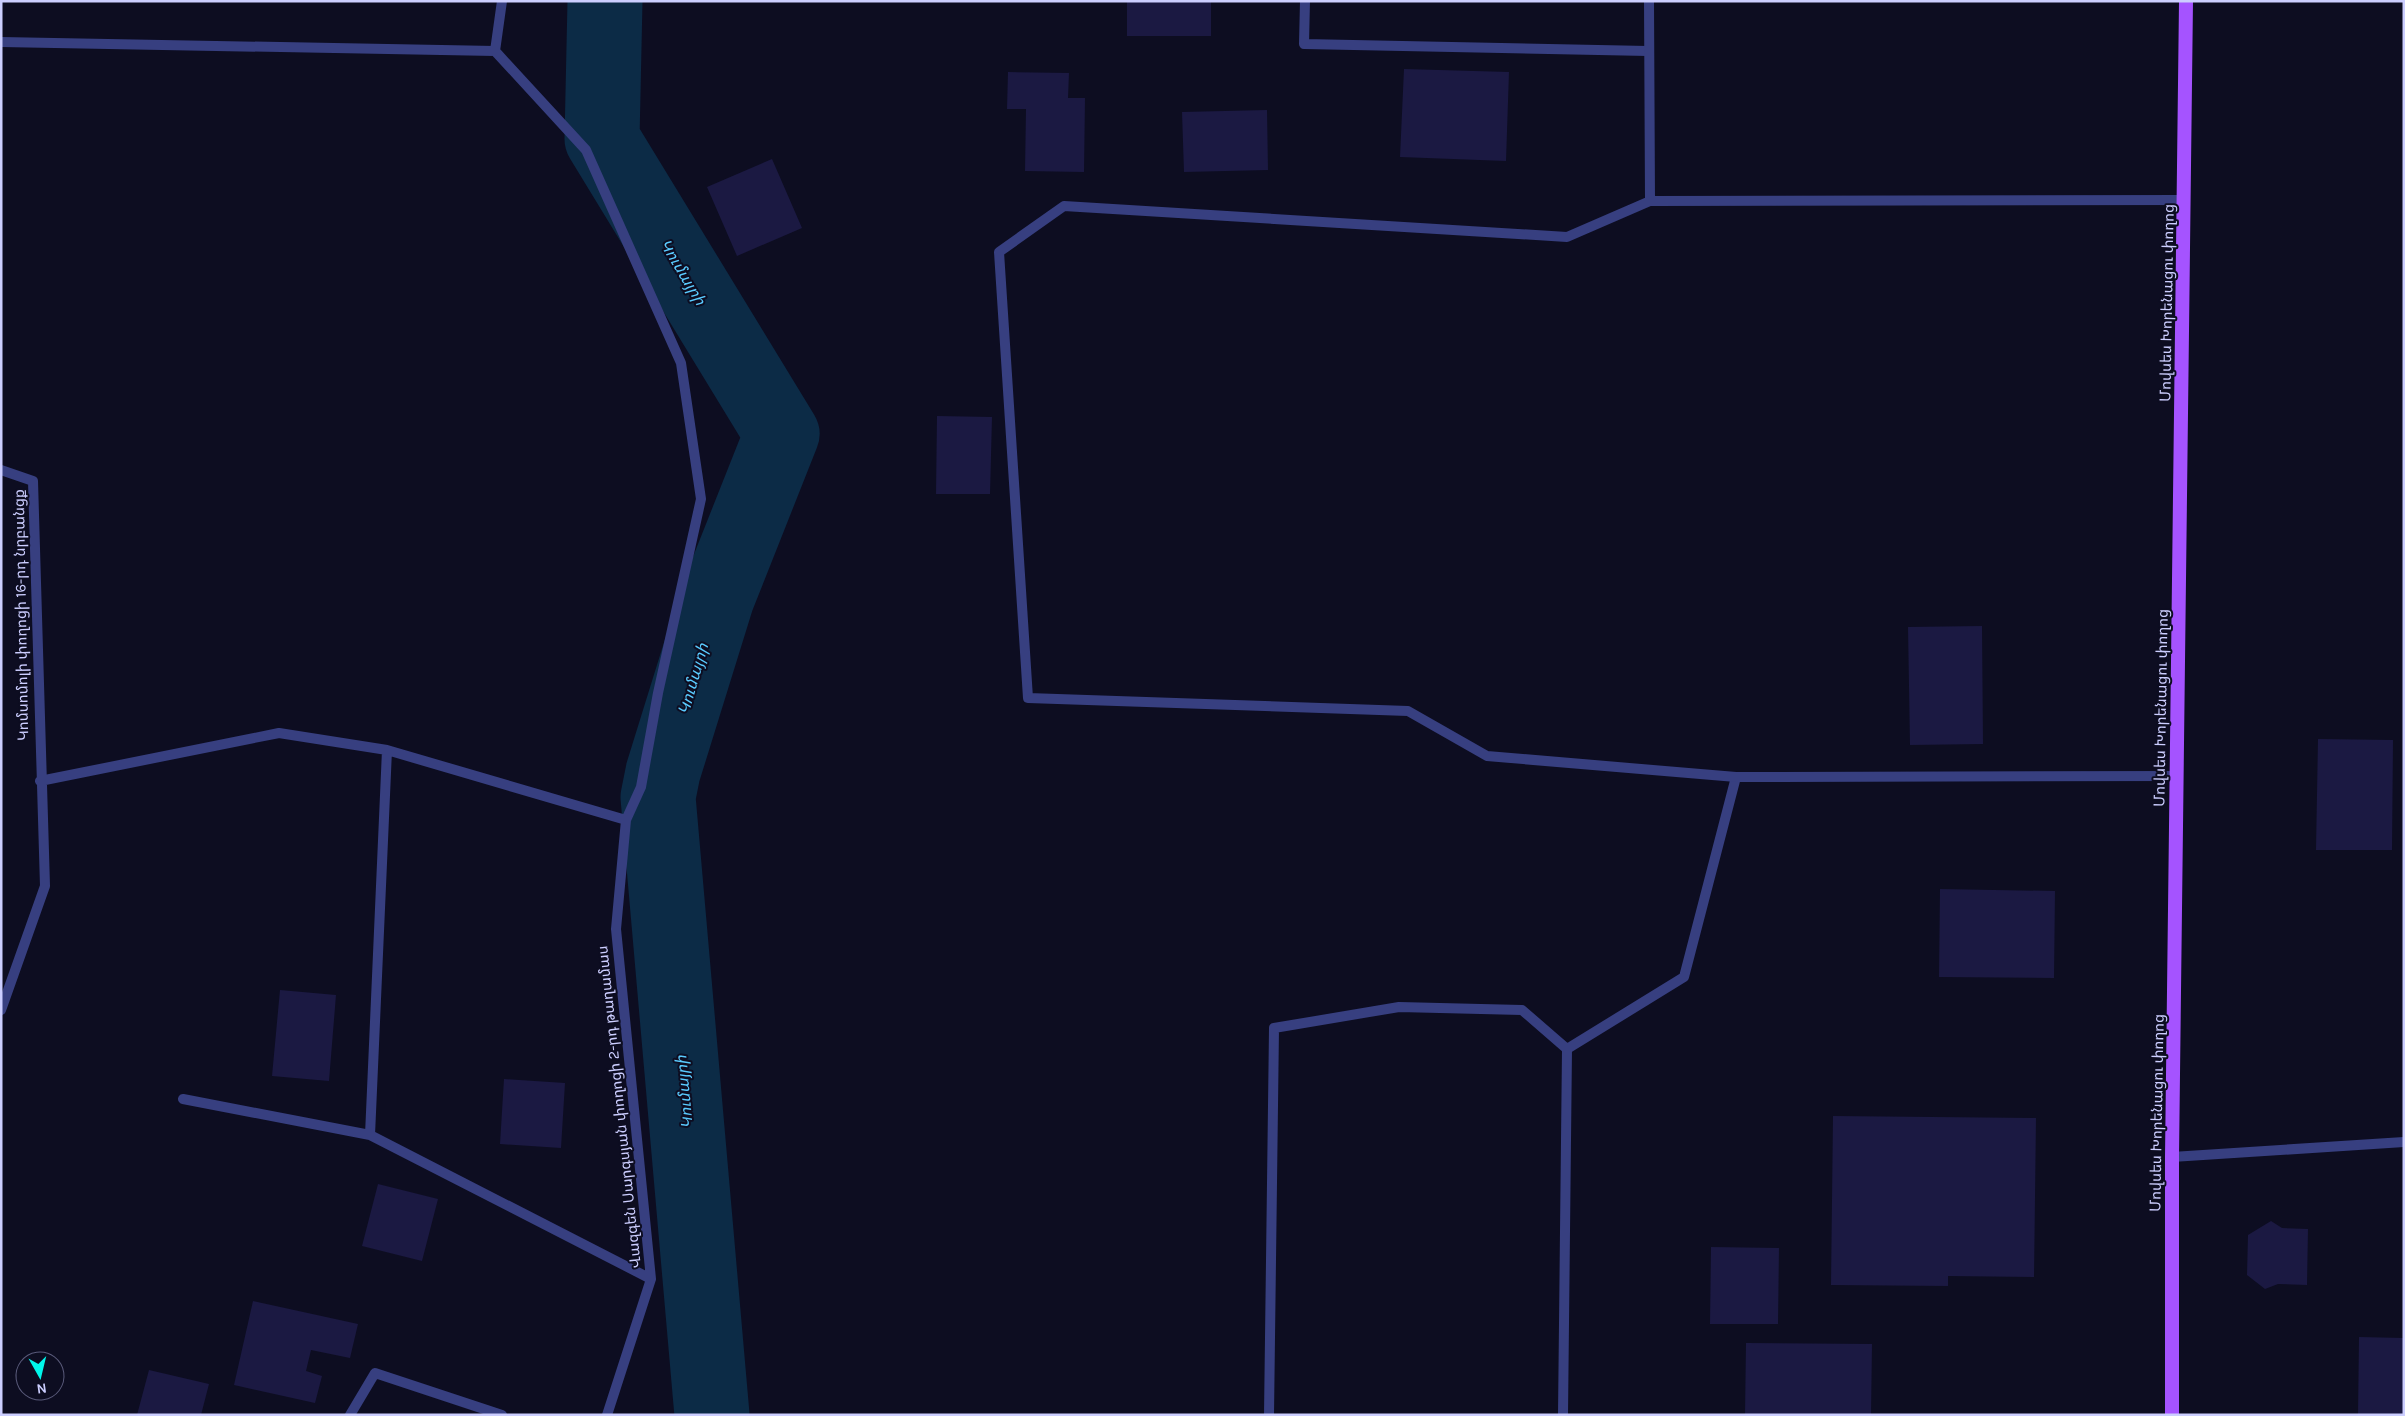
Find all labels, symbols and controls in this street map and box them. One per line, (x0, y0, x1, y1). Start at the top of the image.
street label: Մովսես Խորենացու փողոց (2156, 204, 2178, 402)
water label: Կումայրի (656, 236, 710, 309)
street label: Կոմսոմոլի փողոցի 16-րդ նրբանցք (10, 489, 32, 741)
street label: Մովսես Խորենացու փողոց (2150, 609, 2172, 807)
water label: Կումայրի (674, 641, 712, 717)
street label: Վազգեն Սարգսյան փողոցի 2-րդ թաղամաս (593, 945, 645, 1269)
street label: Մովսես Խորենացու փողոց (2146, 1014, 2168, 1212)
water label: Կումայրի (671, 1054, 697, 1129)
north arrow (15, 1351, 65, 1401)
text: N (36, 1379, 48, 1397)

